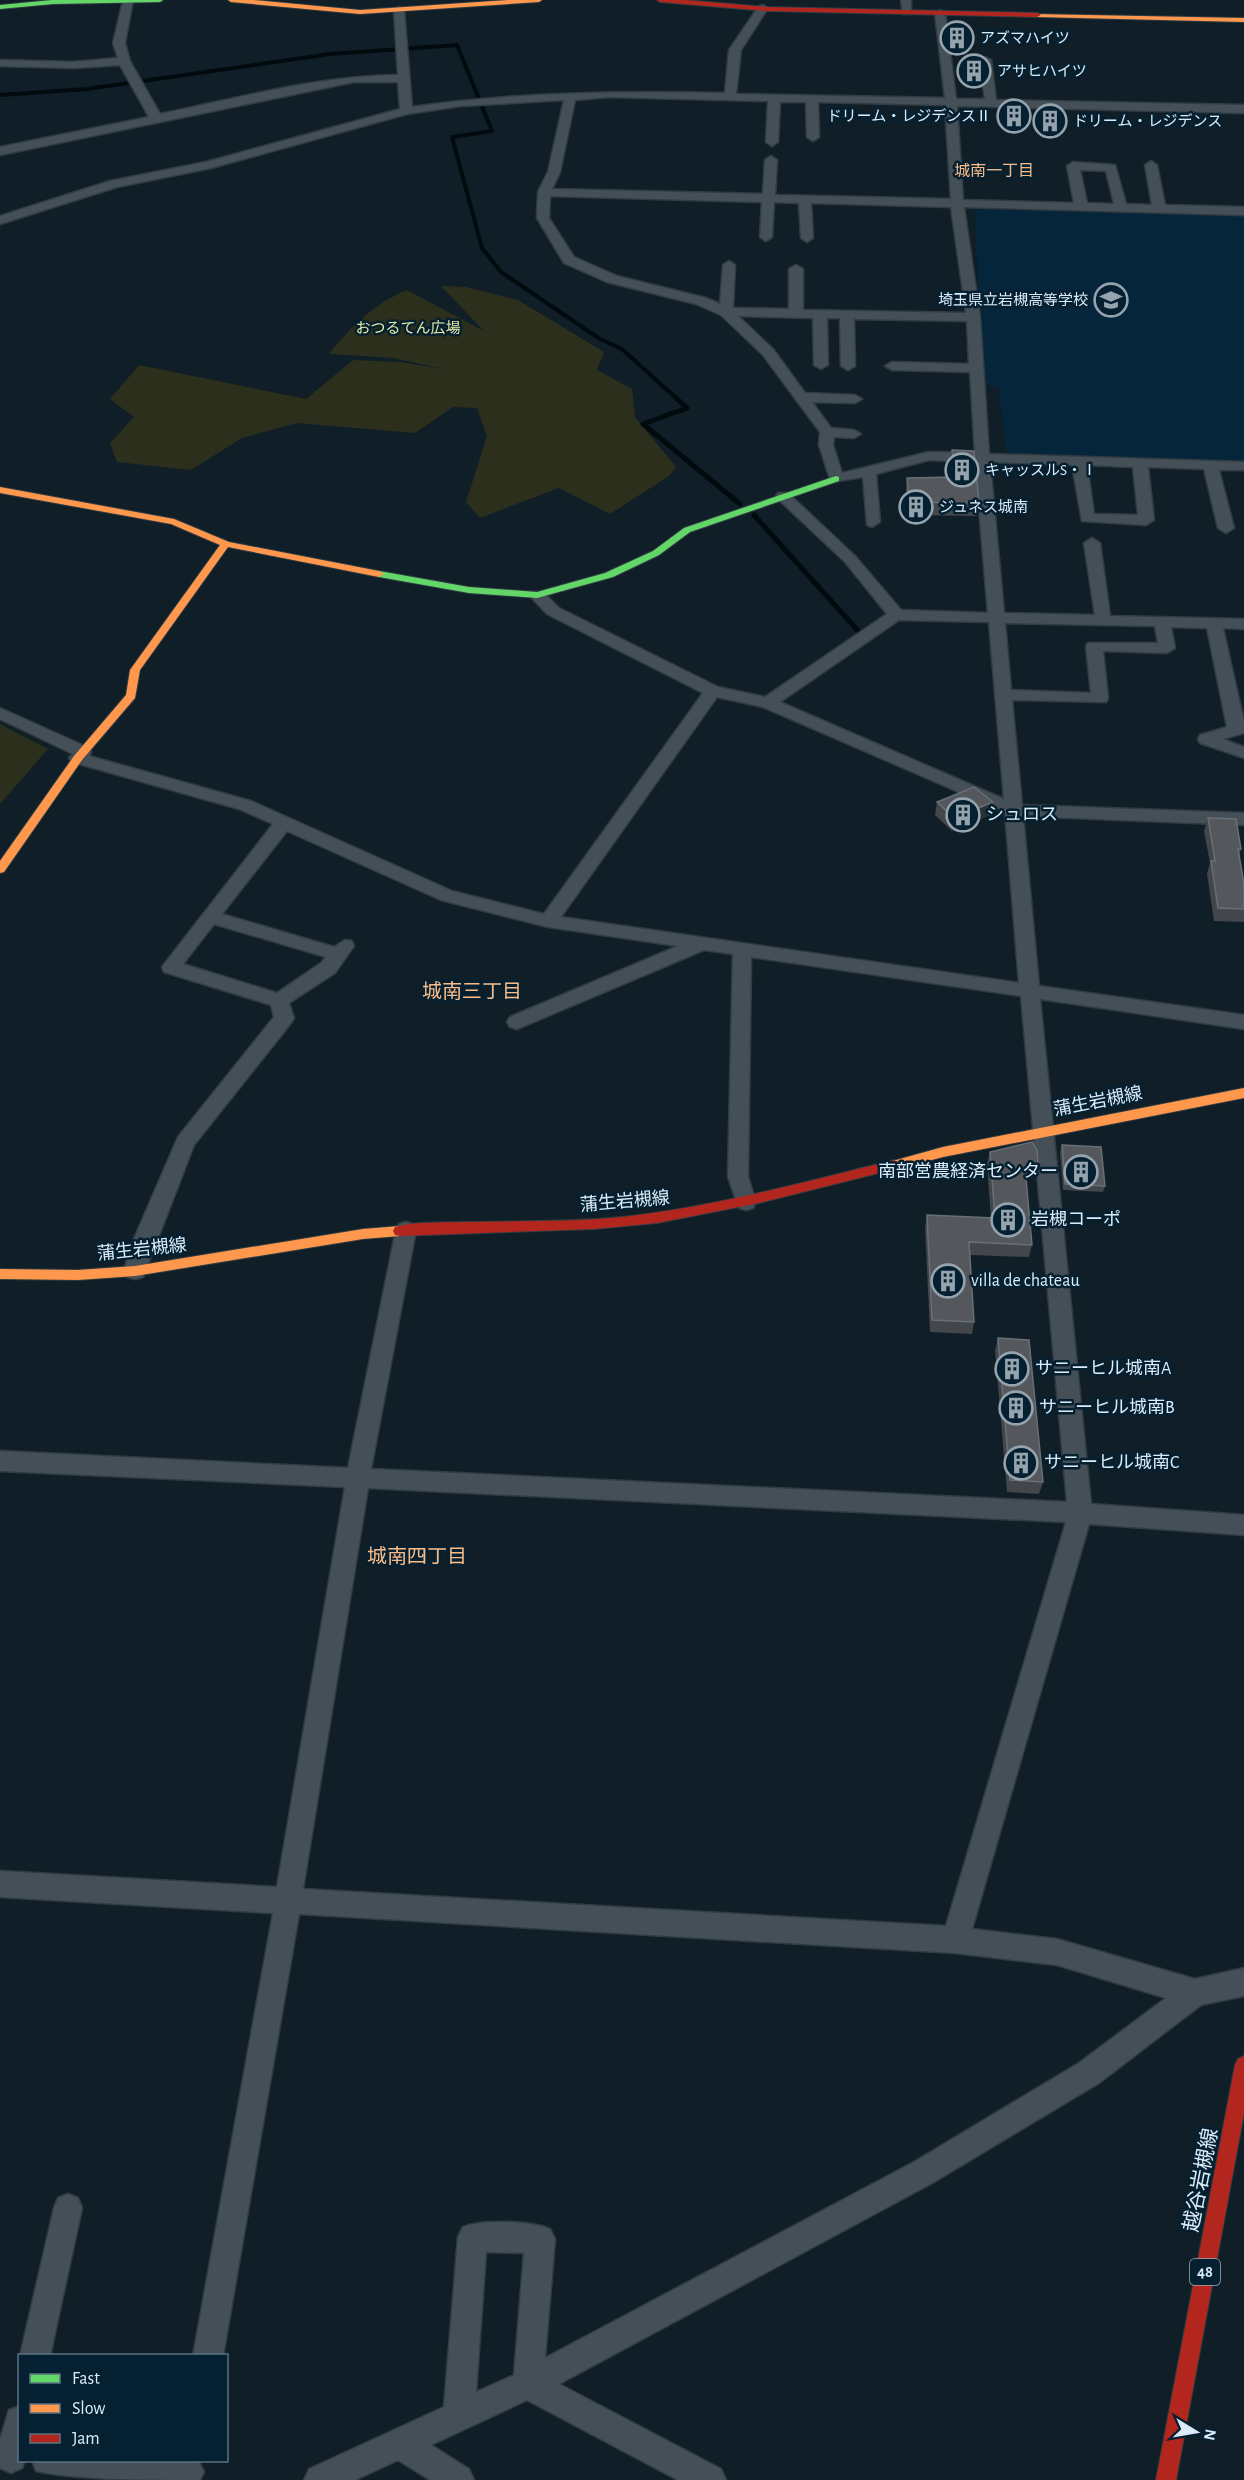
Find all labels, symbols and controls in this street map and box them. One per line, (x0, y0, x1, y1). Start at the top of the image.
building icon: アズマハイツ (939, 20, 975, 56)
place label: アズマハイツ (980, 30, 1070, 46)
building icon: アサヒハイツ (956, 53, 992, 89)
place label: アサヒハイツ (997, 64, 1087, 79)
building icon: ドリーム・レジデンスⅡ (996, 98, 1032, 134)
building icon: ドリーム・レジデンス (1032, 103, 1068, 139)
place label: ドリーム・レジデンスⅡ (827, 108, 991, 124)
place label: ドリーム・レジデンス (1073, 113, 1222, 129)
district label: 城南一丁目 (954, 163, 1034, 179)
school or university icon: 埼玉県立岩槻高等学校 (1093, 282, 1129, 318)
place label: 埼玉県立岩槻高等学校 (938, 292, 1088, 308)
park label: おつるてん広場 (355, 320, 461, 336)
building icon: キャッスルS・Ⅰ (944, 452, 980, 488)
place label: キャッスルS・Ⅰ (985, 463, 1097, 478)
building icon: ジュネス城南 (898, 489, 934, 525)
place label: ジュネス城南 (939, 499, 1028, 515)
building icon: シュロス (945, 797, 981, 833)
place label: シュロス (986, 806, 1058, 824)
district label: 城南三丁目 (422, 980, 522, 1002)
street label: 蒲生岩槻線 (1052, 1083, 1144, 1119)
building icon: 南部営農経済センター (1063, 1154, 1099, 1190)
place label: 南部営農経済センター (878, 1161, 1058, 1181)
street label: 蒲生岩槻線 (579, 1187, 671, 1215)
building icon: 岩槻コーポ (990, 1202, 1026, 1238)
place label: 岩槻コーポ (1031, 1210, 1121, 1229)
street label: 蒲生岩槻線 (96, 1234, 188, 1264)
building icon: villa de chateau (930, 1263, 966, 1299)
place label: villa de chateau (971, 1272, 1080, 1290)
building icon: サニーヒル城南A (994, 1351, 1030, 1387)
place label: サニーヒル城南A (1035, 1359, 1172, 1378)
building icon: サニーヒル城南B (998, 1390, 1034, 1426)
place label: サニーヒル城南B (1039, 1398, 1175, 1417)
building icon: サニーヒル城南C (1003, 1445, 1039, 1481)
place label: サニーヒル城南C (1044, 1453, 1179, 1472)
district label: 城南四丁目 (367, 1545, 467, 1567)
street label: 越谷岩槻線 (1180, 2126, 1221, 2234)
road number: 48 (1190, 2259, 1220, 2285)
legend (18, 2354, 228, 2462)
text: Fast (72, 2370, 100, 2388)
text: Slow (72, 2400, 105, 2418)
north arrow (1166, 2402, 1226, 2462)
text: N (1201, 2428, 1219, 2442)
text: Jam (72, 2430, 100, 2448)

